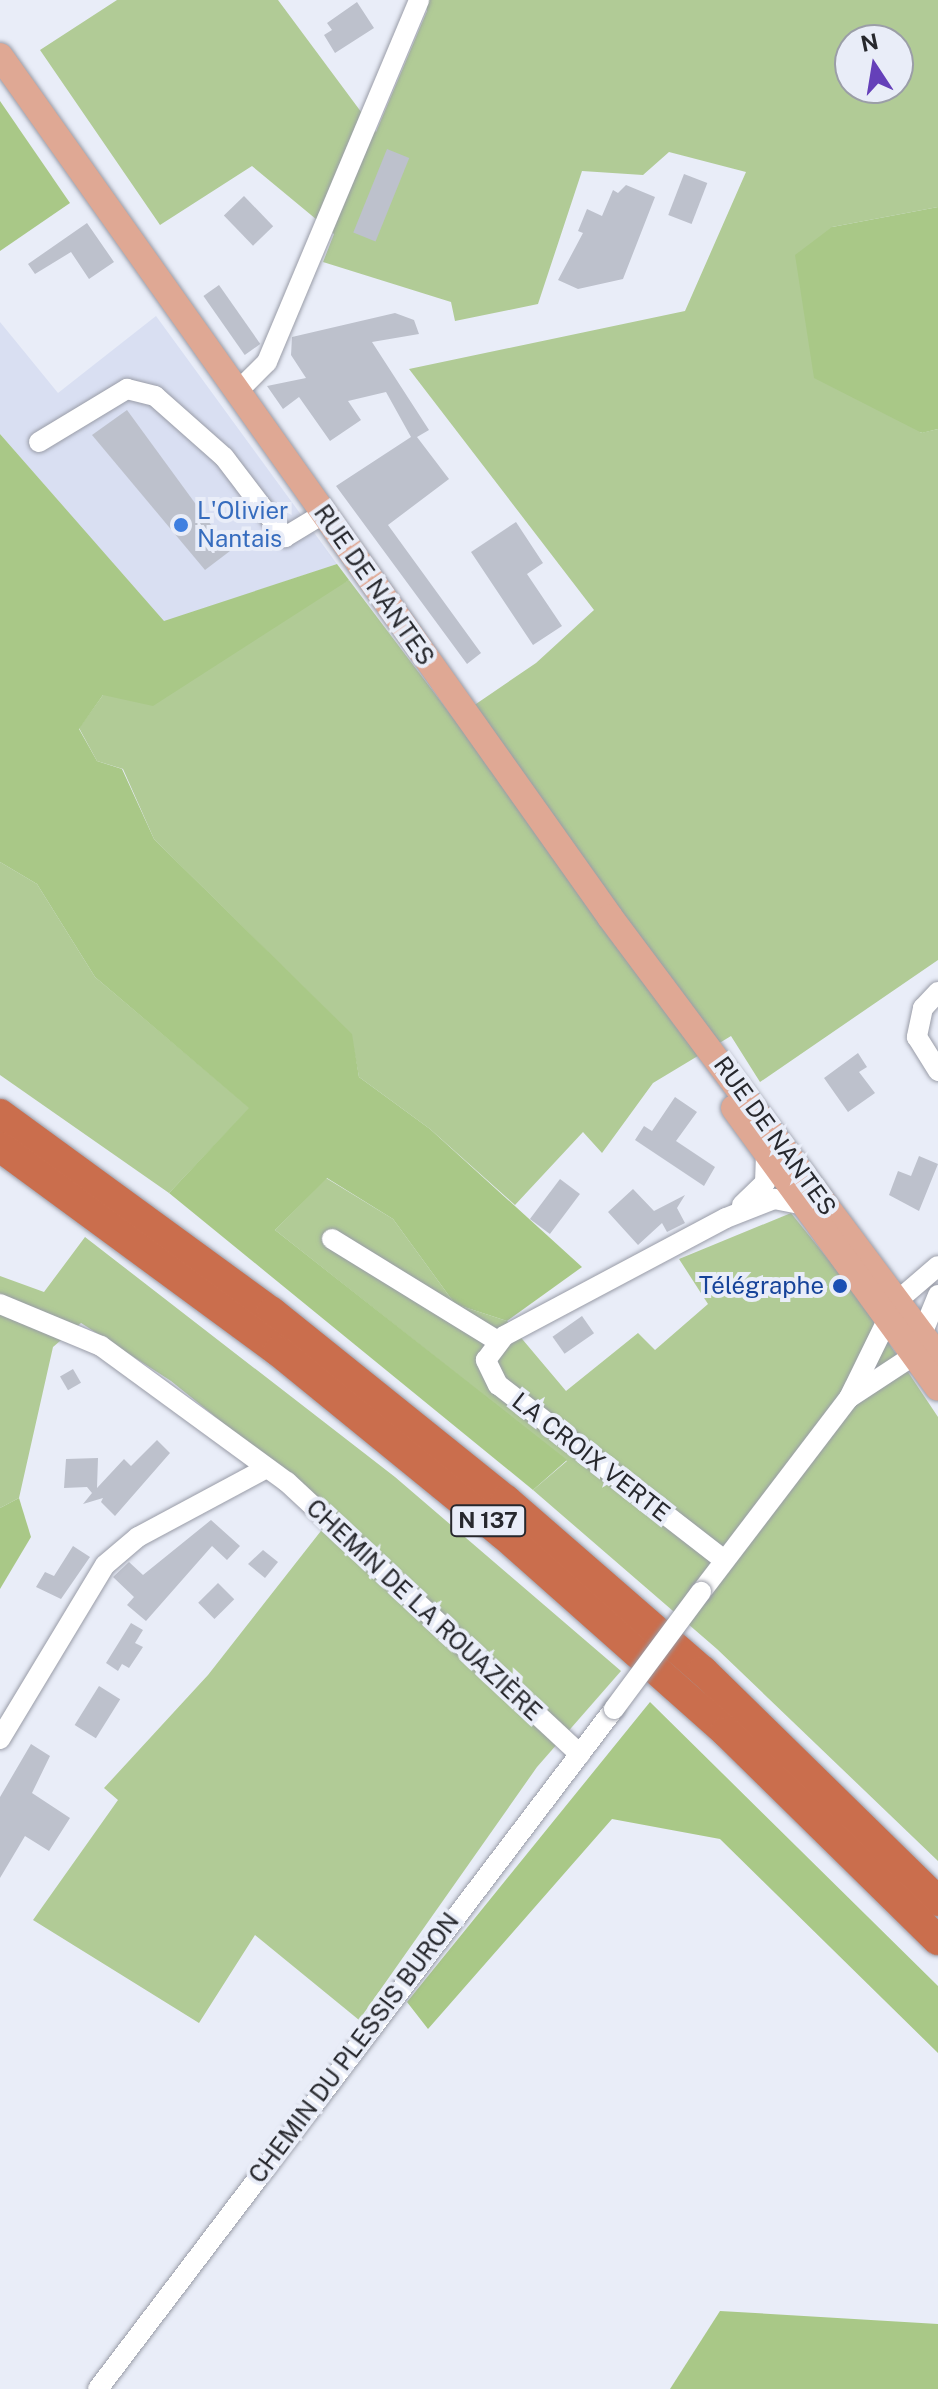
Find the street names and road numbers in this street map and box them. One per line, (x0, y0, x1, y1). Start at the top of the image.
street label: RUE DE NANTES (308, 499, 440, 671)
street label: RUE DE NANTES (708, 1051, 842, 1221)
street label: LA CROIX VERTE (506, 1386, 676, 1528)
street label: CHEMIN DE LA ROUAZIÈRE (300, 1493, 548, 1727)
road number: N 137 (450, 1503, 526, 1539)
street label: CHEMIN DU PLESSIS BURON (243, 1907, 465, 2189)

